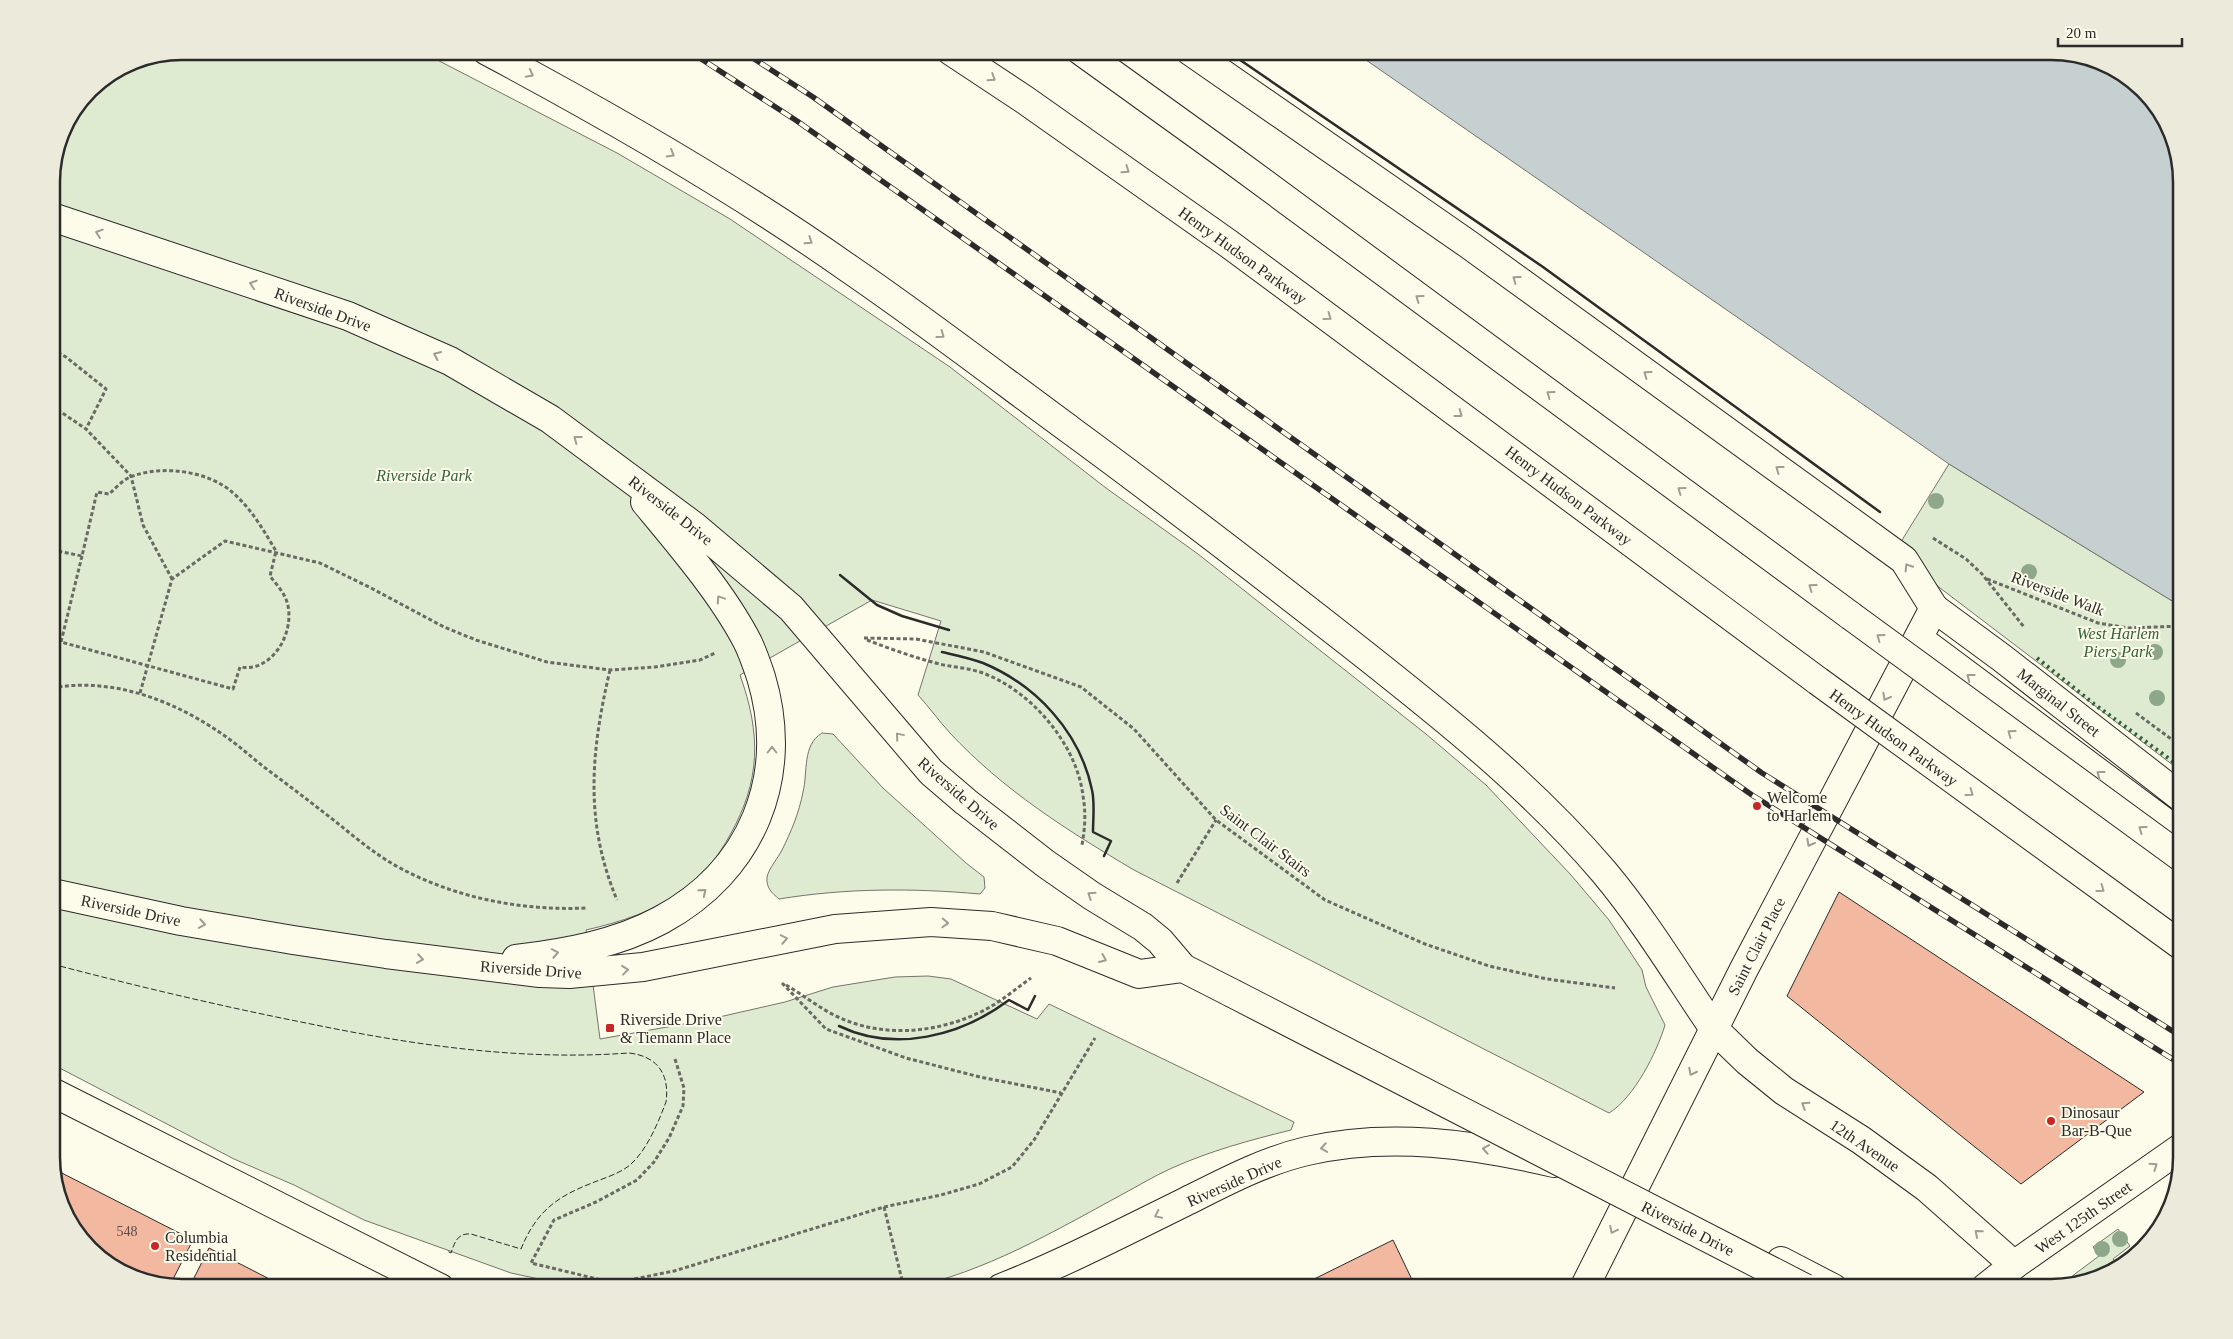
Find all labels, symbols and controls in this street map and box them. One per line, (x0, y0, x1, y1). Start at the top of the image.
scale bar (2058, 15, 2182, 47)
text: 20 m (2066, 25, 2097, 41)
one-way arrow (525, 68, 534, 78)
one-way arrow (986, 72, 996, 81)
one-way arrow (666, 148, 675, 158)
one-way arrow (1120, 164, 1130, 173)
street label: Henry Hudson Parkway (1175, 203, 1310, 308)
one-way arrow (95, 229, 104, 239)
one-way arrow (803, 235, 812, 244)
one-way arrow (1513, 276, 1522, 284)
one-way arrow (250, 280, 258, 290)
street label: Riverside Drive (272, 284, 374, 335)
one-way arrow (1415, 295, 1425, 304)
one-way arrow (1322, 311, 1332, 320)
one-way arrow (935, 330, 944, 338)
one-way arrow (434, 351, 443, 361)
one-way arrow (1643, 371, 1653, 380)
one-way arrow (1546, 391, 1556, 400)
one-way arrow (1453, 408, 1462, 416)
one-way arrow (574, 436, 583, 444)
street label: Henry Hudson Parkway (1502, 442, 1635, 549)
one-way arrow (1775, 466, 1785, 475)
park label: Riverside Park (375, 467, 473, 484)
street label: Riverside Drive (625, 472, 716, 548)
one-way arrow (1678, 488, 1687, 496)
one-way arrow (1905, 563, 1915, 572)
street label: Riverside Walk (2009, 568, 2107, 619)
one-way arrow (1808, 584, 1818, 593)
one-way arrow (717, 595, 726, 605)
park label: West Harlem Piers Park (2077, 625, 2159, 660)
one-way arrow (1876, 634, 1886, 643)
street label: Marginal Street (2014, 665, 2104, 741)
one-way arrow (1966, 674, 1976, 683)
street label: Henry Hudson Parkway (1826, 685, 1961, 790)
one-way arrow (1883, 692, 1893, 701)
one-way arrow (2008, 731, 2017, 739)
one-way arrow (896, 733, 905, 742)
one-way arrow (767, 745, 777, 753)
street label: Riverside Drive (915, 754, 1003, 833)
one-way arrow (2096, 771, 2106, 780)
one-way arrow (1964, 787, 1974, 796)
place label: Welcome to Harlem (1767, 789, 1832, 824)
marker: Welcome to Harlem (1751, 800, 1763, 812)
street label: Saint Clair Stairs (1217, 801, 1314, 880)
one-way arrow (2138, 826, 2148, 835)
one-way arrow (1806, 837, 1816, 846)
one-way arrow (2095, 883, 2105, 892)
one-way arrow (697, 889, 706, 897)
street label: Riverside Drive (79, 892, 182, 929)
one-way arrow (1088, 892, 1097, 901)
street label: Saint Clair Place (1724, 894, 1788, 998)
one-way arrow (942, 917, 950, 928)
one-way arrow (198, 919, 206, 929)
one-way arrow (780, 934, 789, 944)
one-way arrow (551, 949, 559, 959)
one-way arrow (1098, 952, 1107, 963)
one-way arrow (416, 953, 425, 963)
street label: Riverside Drive (480, 957, 582, 982)
one-way arrow (621, 965, 629, 976)
place label: Riverside Drive & Tiemann Place (620, 1011, 731, 1046)
marker: Riverside Drive & Tiemann Place (604, 1022, 616, 1034)
one-way arrow (1688, 1067, 1698, 1076)
one-way arrow (1802, 1101, 1811, 1111)
place label: Dinosaur Bar-B-Que (2061, 1104, 2132, 1139)
marker: Dinosaur Bar-B-Que (2045, 1115, 2057, 1127)
street label: 12th Avenue (1827, 1116, 1903, 1175)
one-way arrow (1320, 1142, 1329, 1152)
one-way arrow (1481, 1145, 1490, 1155)
street label: Riverside Drive (1184, 1153, 1284, 1210)
one-way arrow (2149, 1163, 2158, 1172)
street label: West 125th Street (2032, 1178, 2135, 1257)
street label: Riverside Drive (1639, 1198, 1737, 1259)
one-way arrow (1154, 1209, 1163, 1219)
house number: 548 (117, 1224, 138, 1239)
one-way arrow (1609, 1225, 1619, 1234)
place label: Columbia Residential (165, 1229, 238, 1264)
one-way arrow (1974, 1230, 1983, 1239)
marker: Columbia Residential (149, 1240, 161, 1252)

